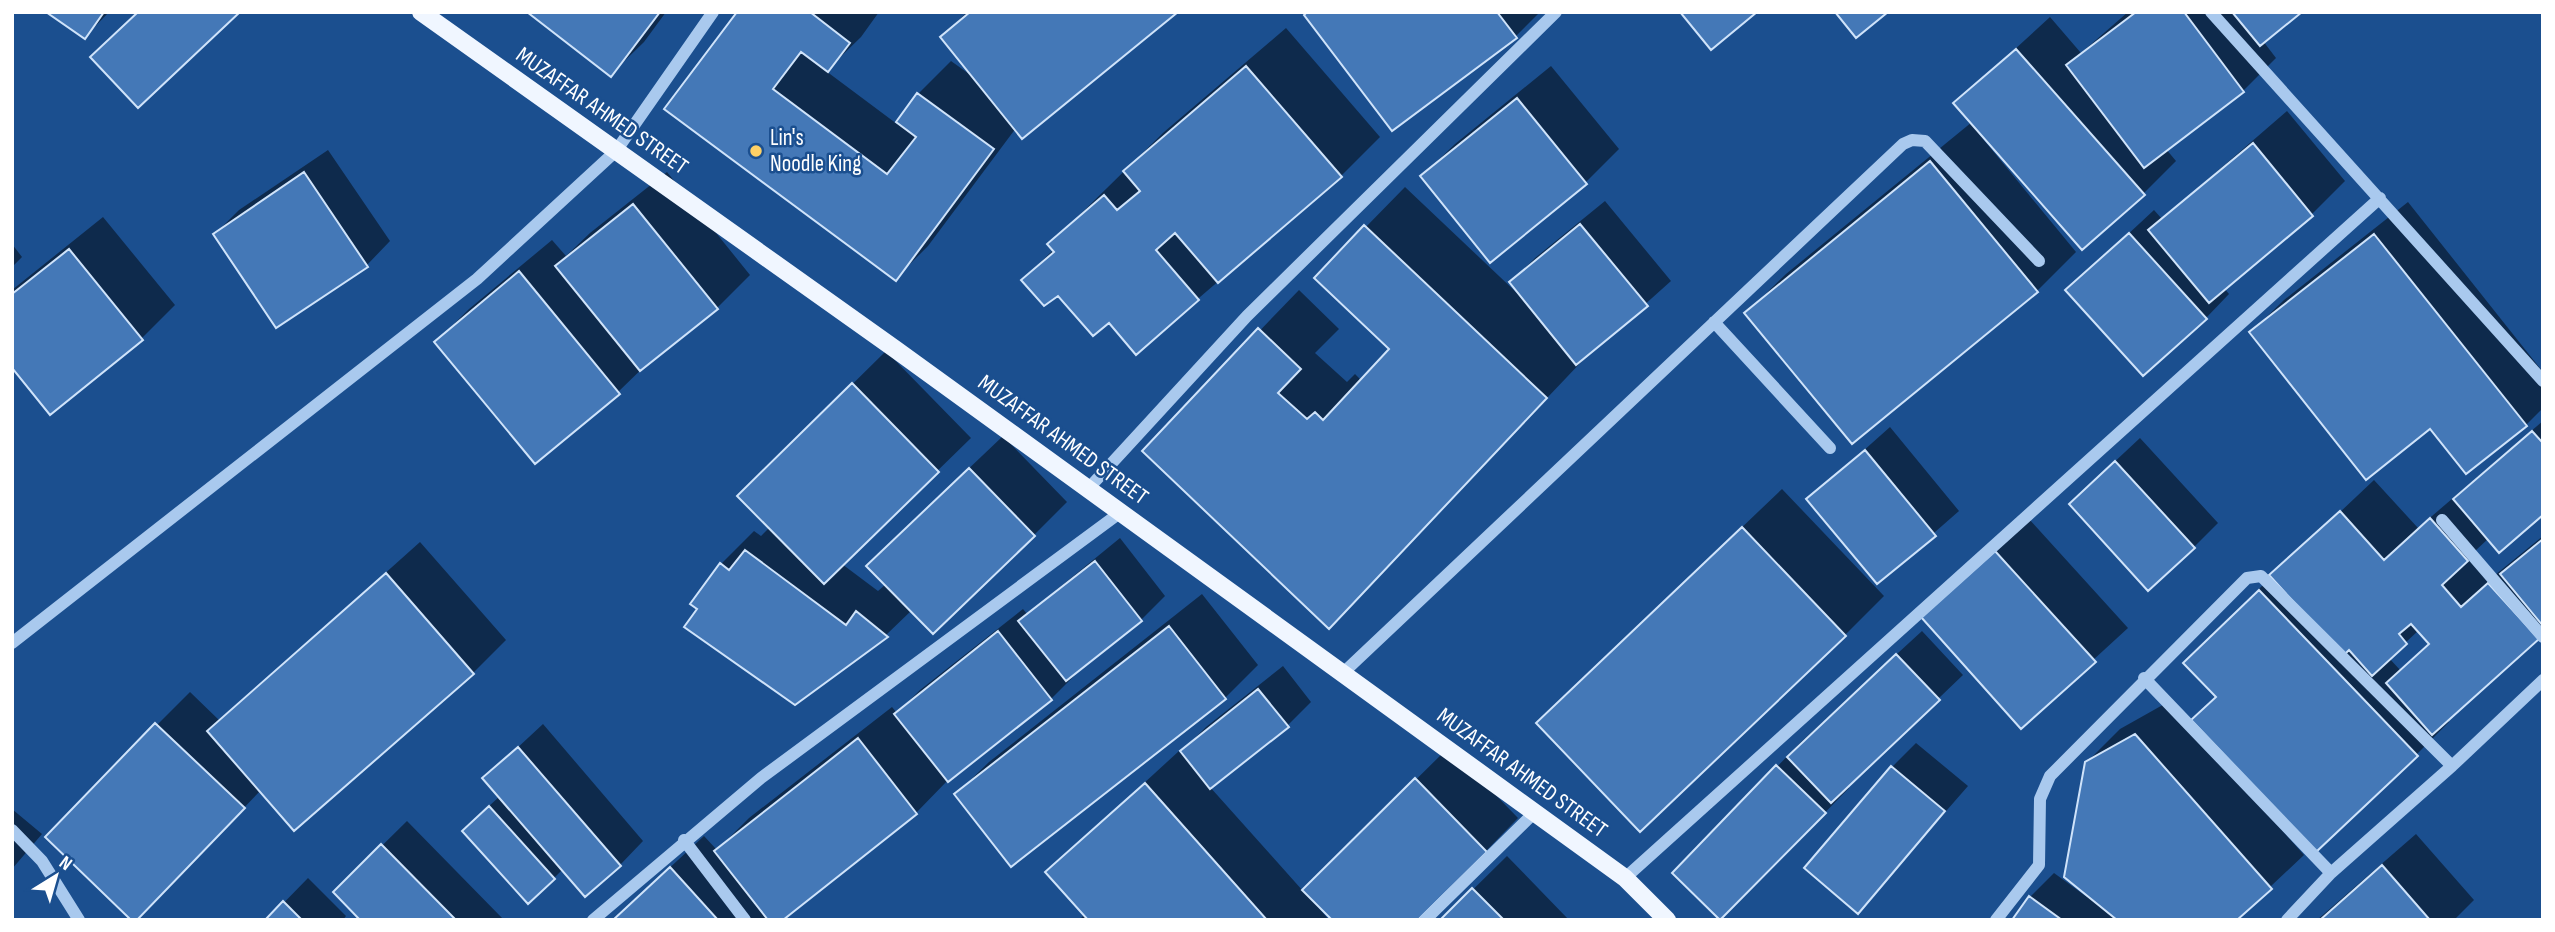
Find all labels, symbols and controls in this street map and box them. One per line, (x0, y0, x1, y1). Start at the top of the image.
street label: MUZAFFAR AHMED STREET (511, 41, 693, 181)
place label: Lin's Noodle King (770, 124, 861, 178)
marker: Lin's Noodle King (748, 143, 764, 159)
street label: MUZAFFAR AHMED STREET (972, 369, 1154, 511)
street label: MUZAFFAR AHMED STREET (1431, 702, 1613, 844)
north arrow (21, 841, 91, 911)
text: N (54, 851, 76, 876)

